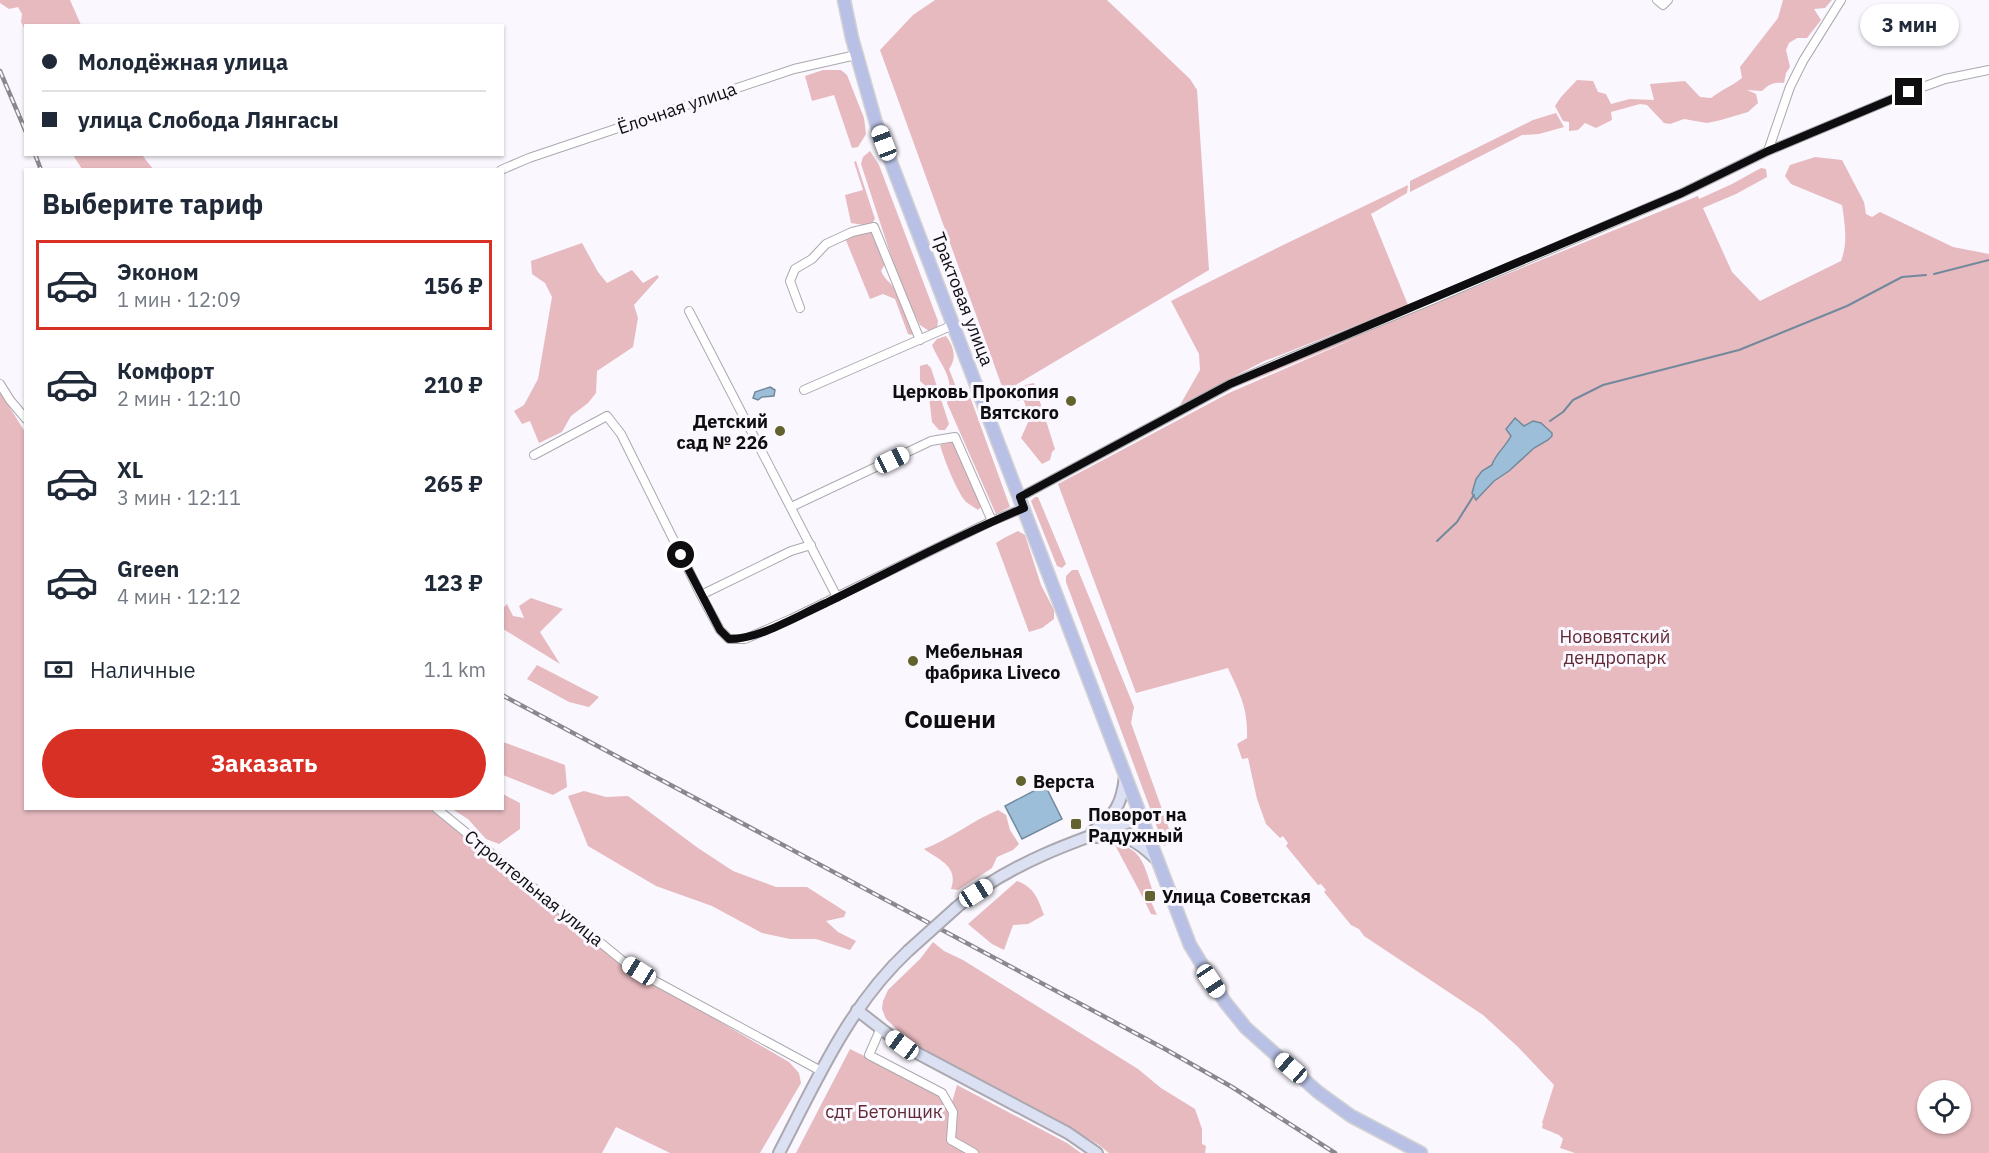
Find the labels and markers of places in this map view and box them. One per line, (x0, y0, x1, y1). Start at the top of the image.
place label: Церковь Прокопия Вятского (892, 380, 1059, 424)
marker: Церковь Прокопия Вятского (1064, 394, 1078, 408)
place label: Детский сад № 226 (677, 410, 768, 454)
marker: Детский сад № 226 (773, 424, 787, 438)
place label: Мебельная фабрика Liveco (925, 640, 1060, 684)
marker: Мебельная фабрика Liveco (906, 654, 920, 668)
place label: Верста (1033, 770, 1095, 793)
marker: Верста (1014, 774, 1028, 788)
place label: Поворот на Радужный (1088, 803, 1187, 847)
marker: Поворот на Радужный (1069, 817, 1083, 831)
place label: Улица Советская (1162, 885, 1311, 908)
marker: Улица Советская (1143, 889, 1157, 903)

